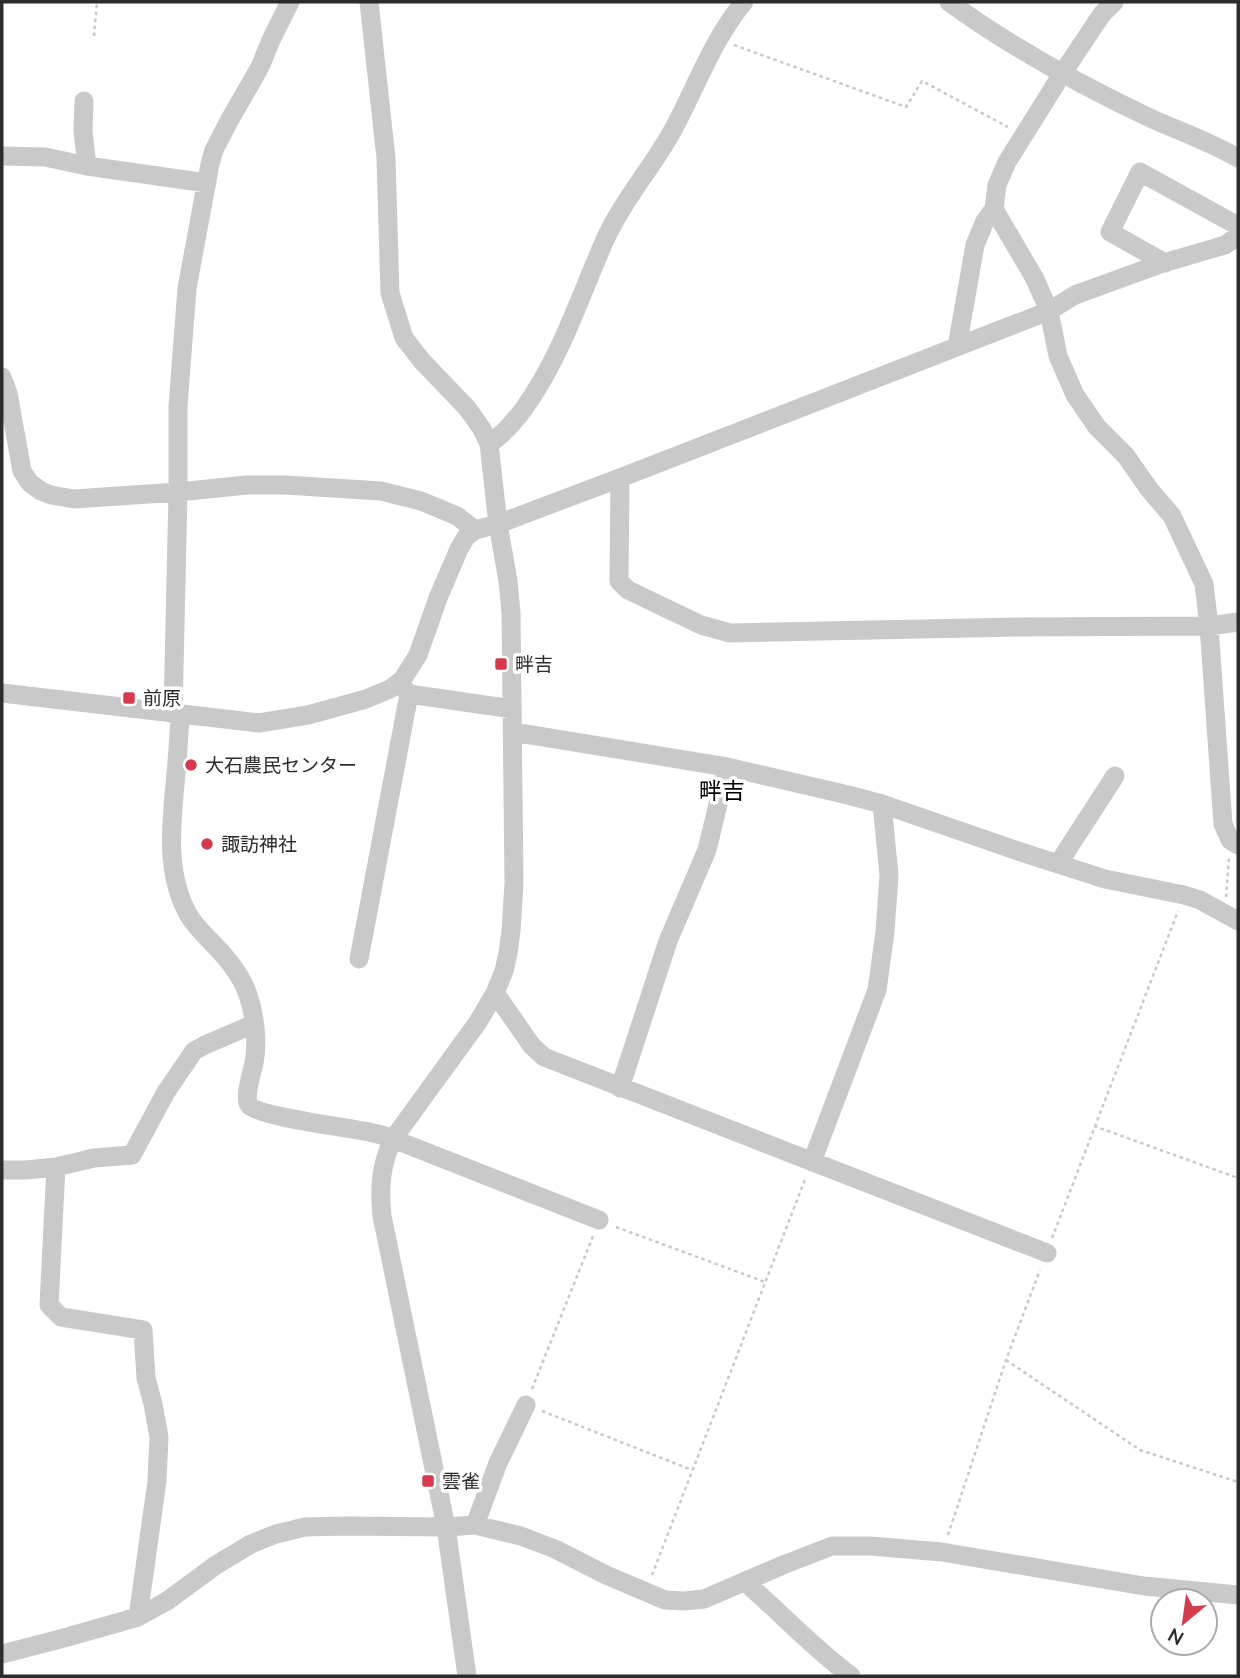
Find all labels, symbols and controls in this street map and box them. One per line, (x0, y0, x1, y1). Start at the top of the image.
place label: 畔吉 (515, 652, 553, 678)
marker: 畔吉 (493, 656, 509, 672)
place label: 前原 (143, 686, 181, 712)
marker: 前原 (121, 690, 137, 706)
place label: 大石農民センター (205, 753, 357, 779)
marker: 大石農民センター (183, 757, 199, 773)
district label: 畔吉 (699, 776, 745, 807)
place label: 諏訪神社 (221, 832, 297, 858)
marker: 諏訪神社 (199, 836, 215, 852)
place label: 雲雀 (442, 1469, 480, 1495)
marker: 雲雀 (420, 1473, 436, 1489)
north arrow (1149, 1587, 1219, 1657)
text: N (1164, 1621, 1189, 1651)

